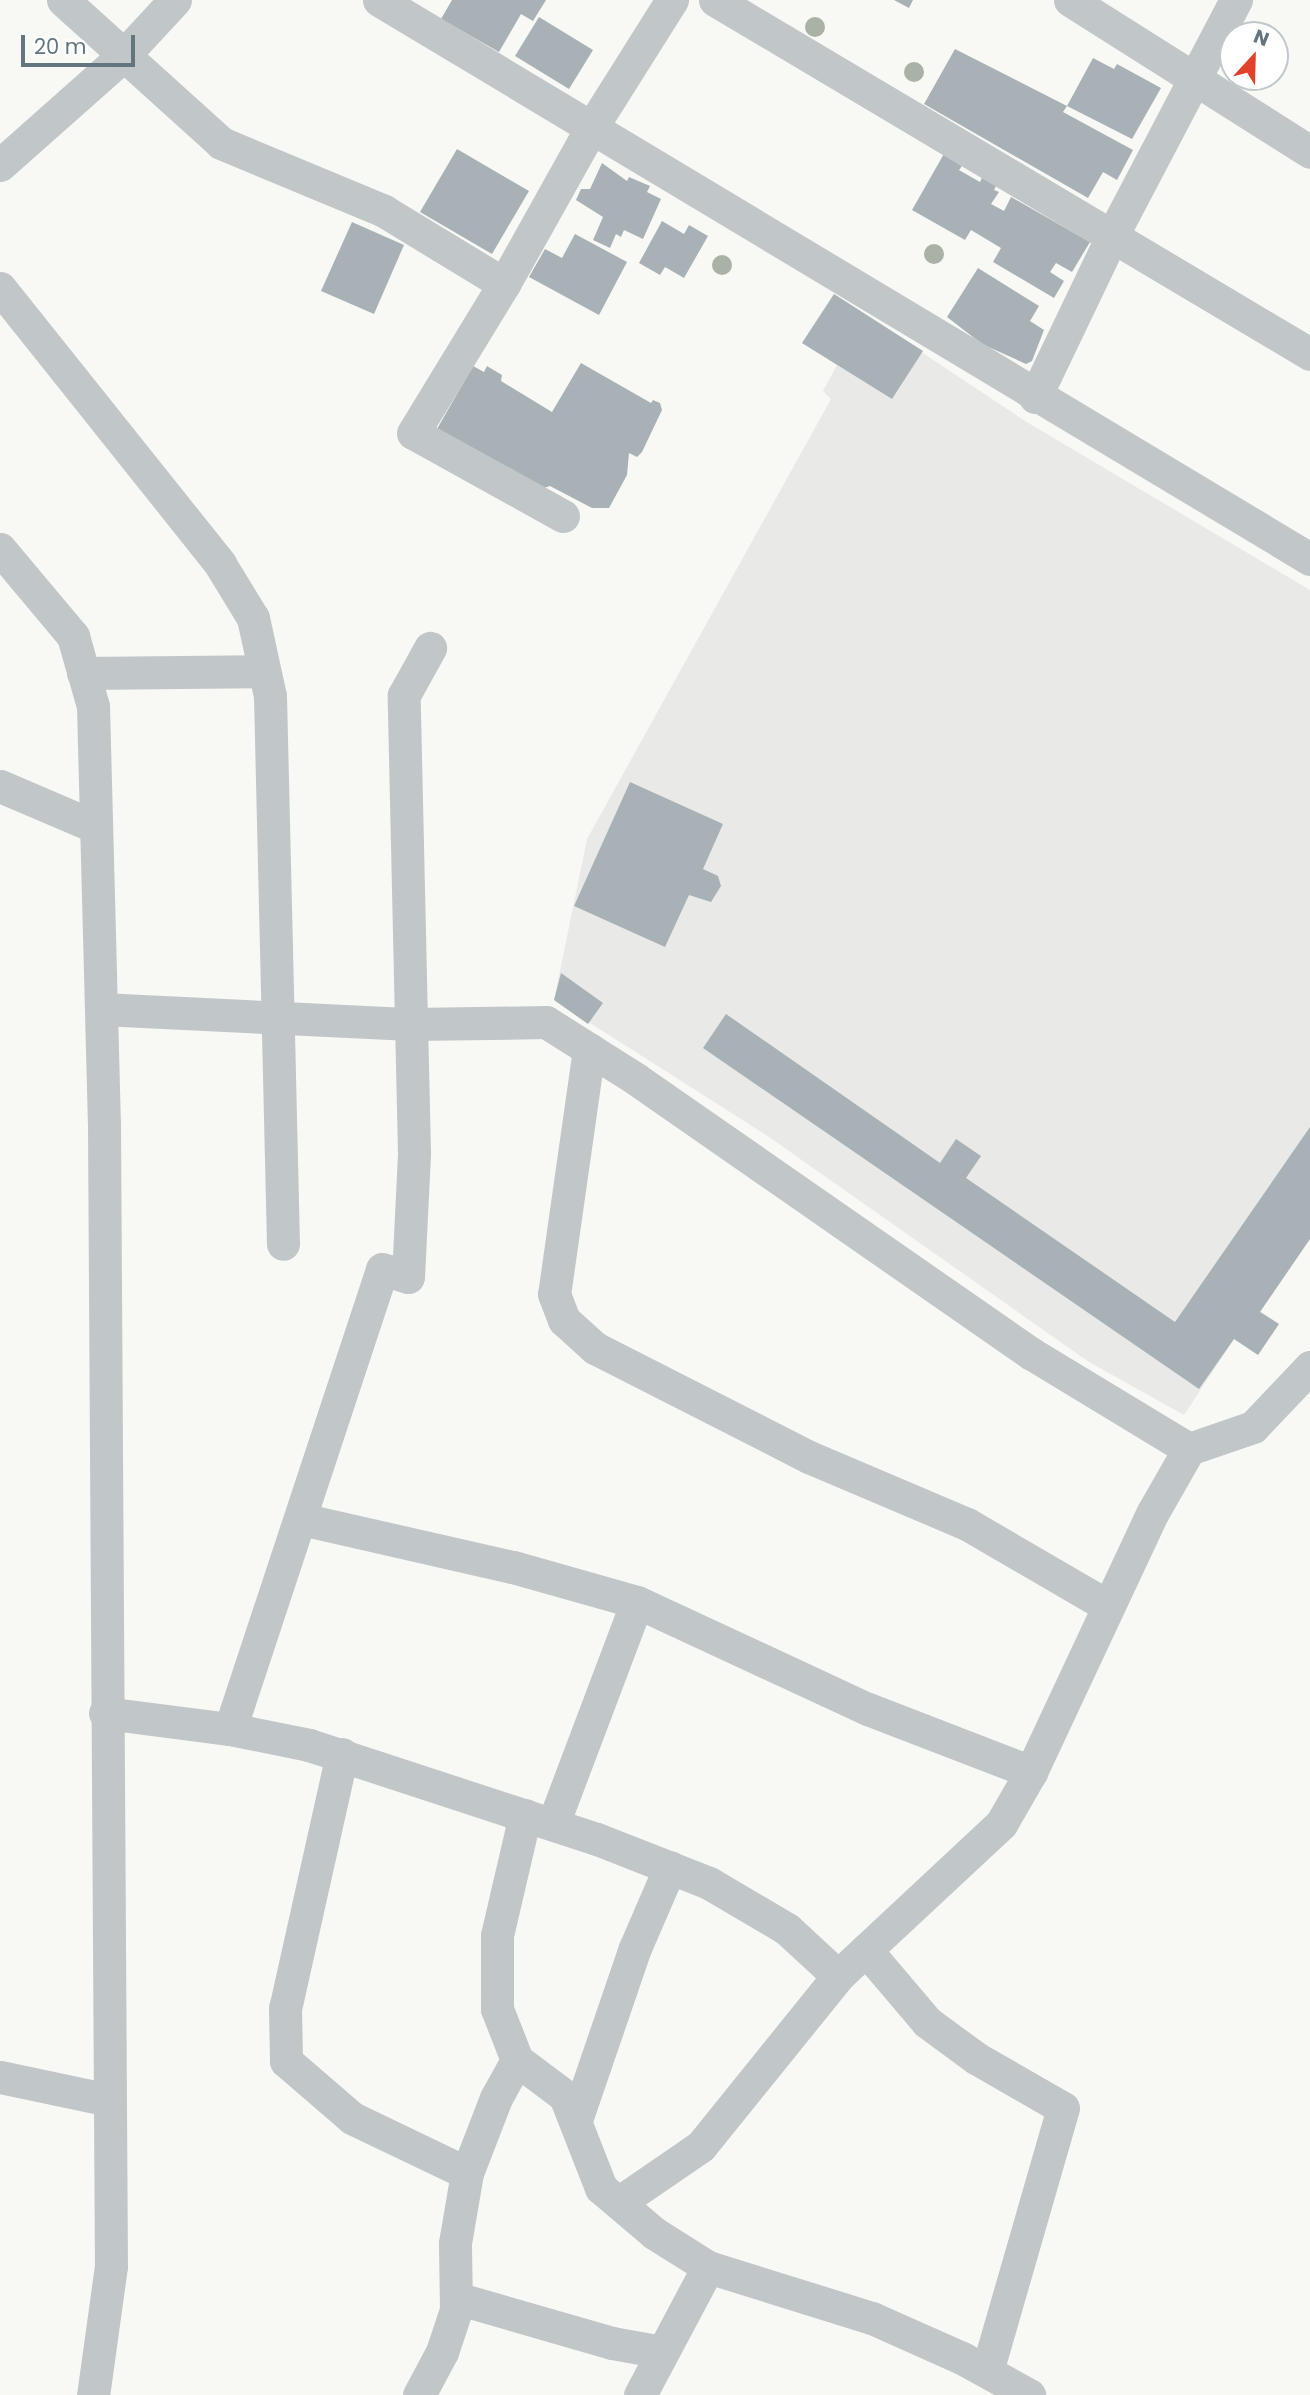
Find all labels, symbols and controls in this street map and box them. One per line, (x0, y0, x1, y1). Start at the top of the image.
scale bar (24, 21, 138, 65)
north arrow (1219, 21, 1289, 91)
text: N (1250, 23, 1273, 53)
text: 20 m (34, 32, 87, 61)

